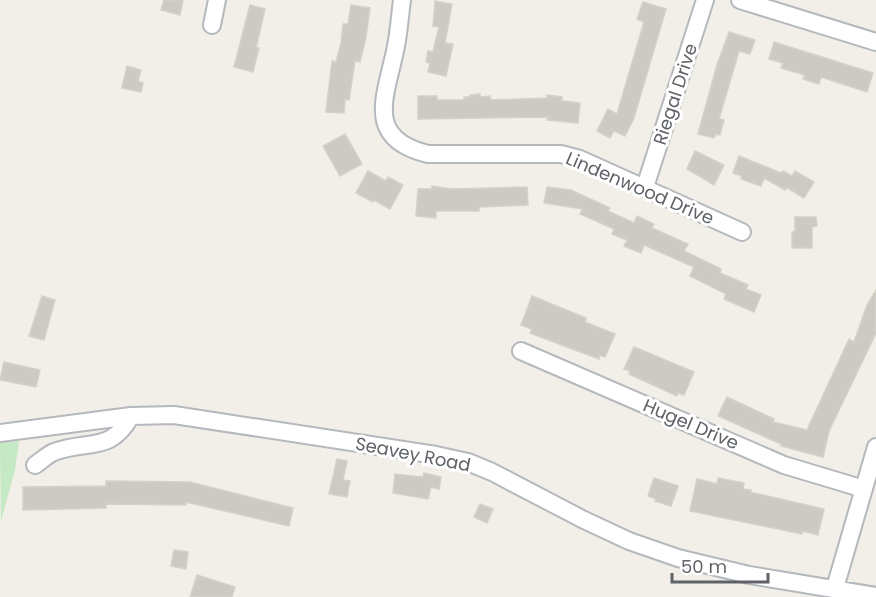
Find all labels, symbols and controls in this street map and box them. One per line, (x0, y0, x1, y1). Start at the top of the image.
street label: Riegal Drive (647, 40, 703, 148)
street label: Lindenwood Drive (562, 146, 718, 230)
street label: Hugel Drive (639, 393, 743, 455)
street label: Seavey Road (353, 431, 473, 477)
scale bar (672, 546, 768, 584)
text: 50 m (681, 554, 727, 579)

